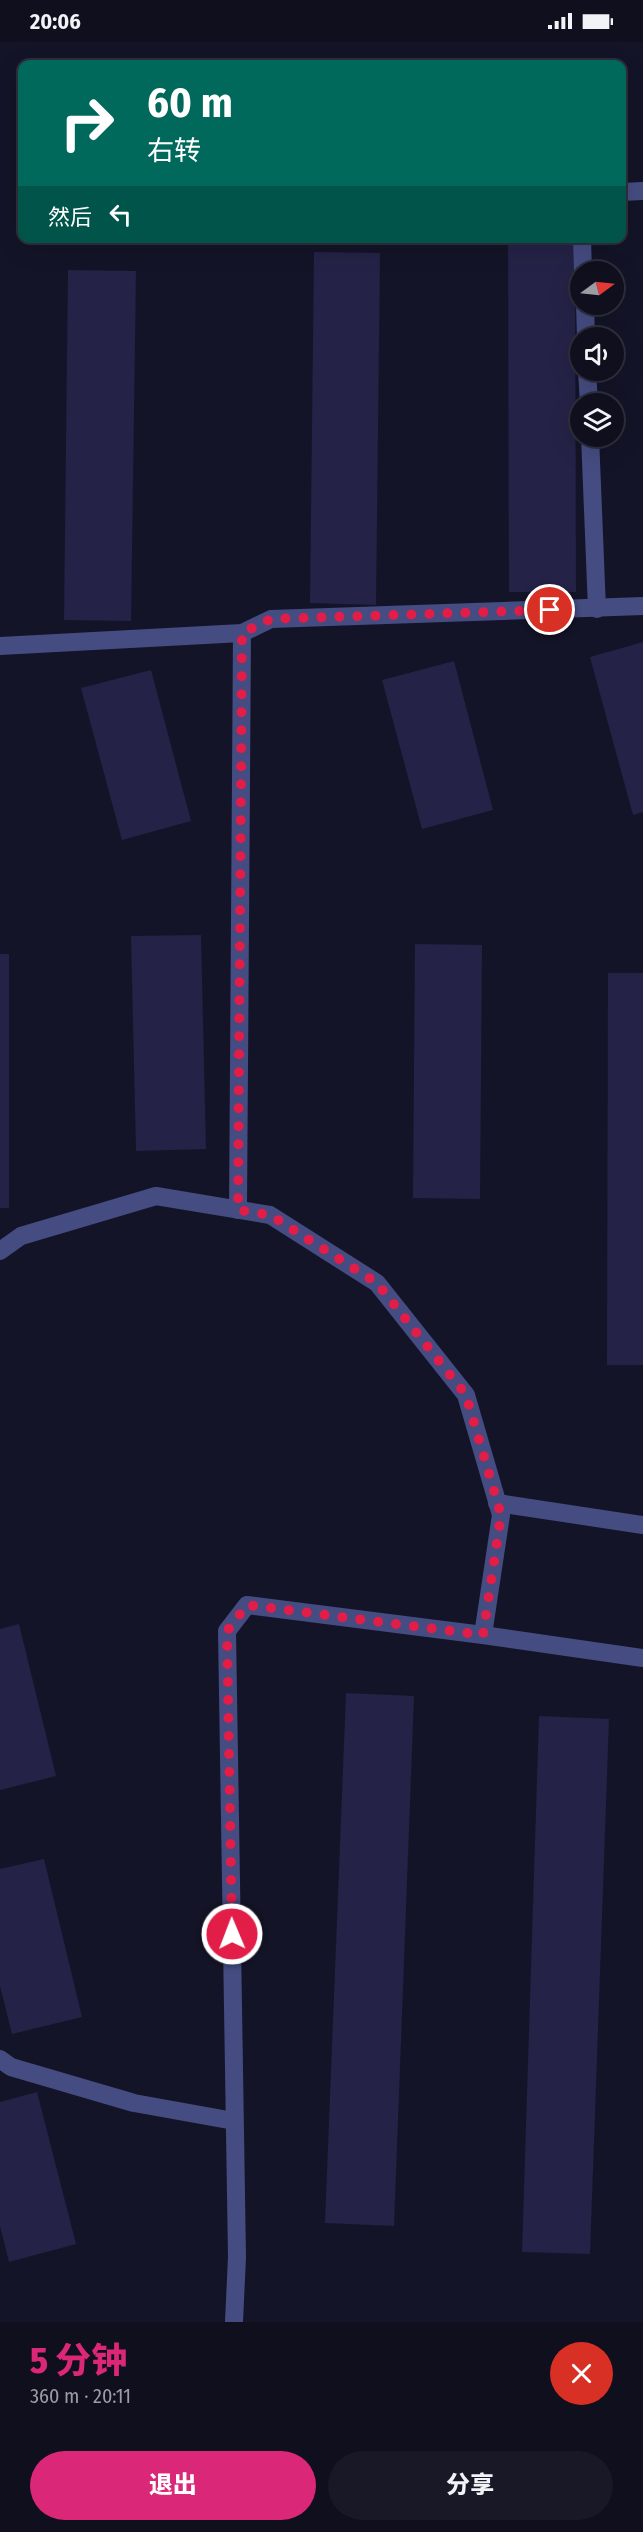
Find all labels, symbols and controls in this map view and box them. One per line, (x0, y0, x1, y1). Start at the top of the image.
text: 20:06 (30, 8, 81, 35)
text: 60 m (147, 78, 233, 128)
icon: right (48, 84, 126, 162)
text: 右转 (147, 135, 201, 167)
icon: left (104, 198, 137, 231)
text: 然后 (48, 204, 92, 231)
north arrow (570, 261, 624, 315)
map controls (570, 261, 624, 447)
button: sound (570, 327, 624, 381)
button: layers (570, 393, 624, 447)
pin (524, 584, 575, 635)
icon: arrive (533, 593, 566, 626)
position arrow (200, 1902, 264, 1966)
text: 5 分钟 (30, 2339, 127, 2383)
button: close (550, 2342, 613, 2405)
text: 360 m · 20:11 (30, 2384, 131, 2408)
button: 退出 (30, 2451, 316, 2520)
button: 分享 (328, 2451, 613, 2520)

